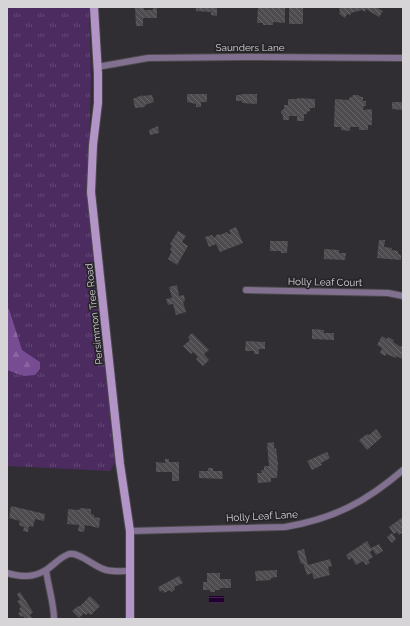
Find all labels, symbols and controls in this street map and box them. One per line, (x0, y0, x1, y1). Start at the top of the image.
street label: Saunders Lane (215, 42, 285, 53)
street label: Persimmon Tree Road (83, 263, 105, 365)
street label: Holly Leaf Court (288, 276, 363, 288)
street label: Holly Leaf Lane (226, 509, 298, 523)

